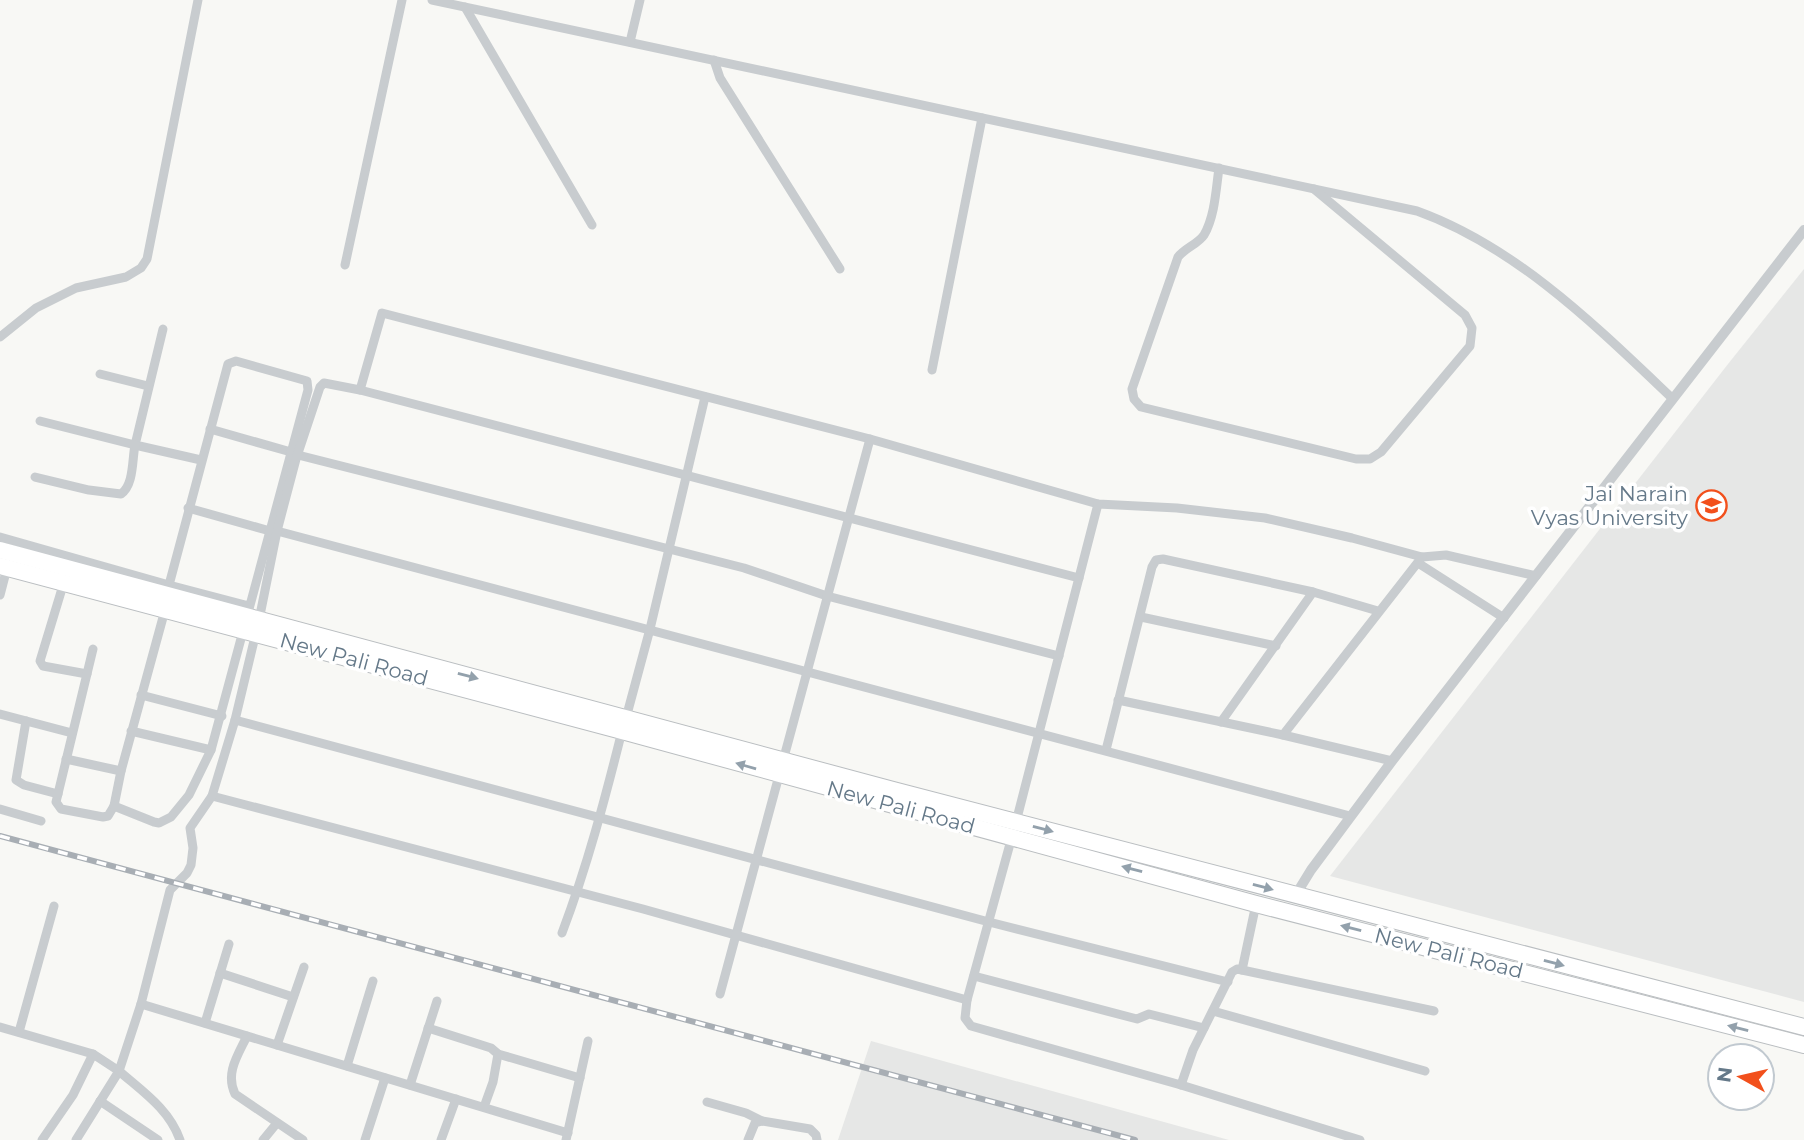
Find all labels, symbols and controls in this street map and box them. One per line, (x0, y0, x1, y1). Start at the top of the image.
place label: Jai Narain Vyas University (1531, 481, 1689, 530)
school or university icon: Jai Narain Vyas University (1694, 488, 1728, 522)
street label: New Pali Road (277, 627, 431, 691)
one-way arrow (457, 671, 479, 682)
one-way arrow (736, 760, 757, 770)
street label: New Pali Road (824, 775, 978, 839)
one-way arrow (1032, 824, 1054, 835)
one-way arrow (1121, 864, 1142, 874)
one-way arrow (1252, 882, 1274, 893)
one-way arrow (1340, 922, 1362, 933)
street label: New Pali Road (1372, 922, 1526, 984)
one-way arrow (1544, 958, 1566, 969)
one-way arrow (1727, 1022, 1748, 1032)
north arrow (1706, 1042, 1776, 1112)
text: N (1712, 1065, 1737, 1084)

